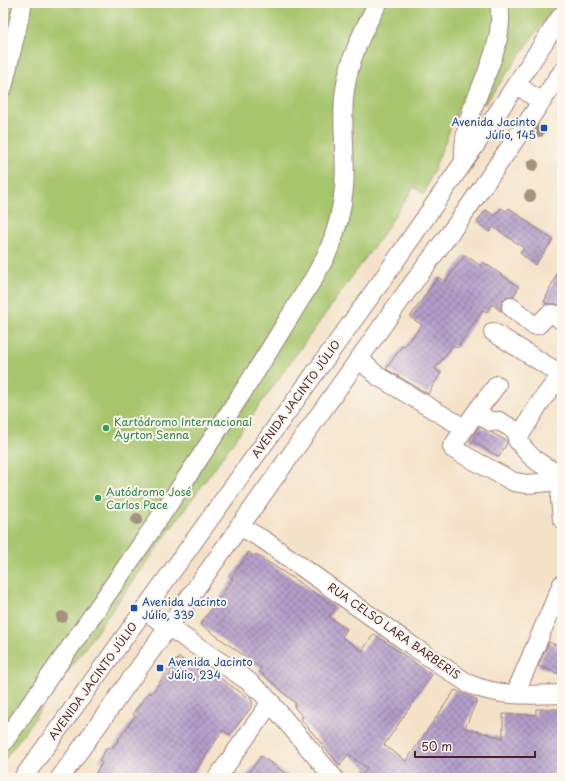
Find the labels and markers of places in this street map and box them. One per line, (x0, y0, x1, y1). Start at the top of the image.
place label: Avenida Jacinto Júlio, 145 (451, 113, 536, 143)
marker: Avenida Jacinto Júlio, 145 (539, 123, 549, 133)
place label: Kartódromo Internacional Ayrton Senna (114, 413, 252, 443)
marker: Kartódromo Internacional Ayrton Senna (101, 423, 111, 433)
place label: Autódromo José Carlos Pace (106, 483, 192, 513)
marker: Autódromo José Carlos Pace (93, 493, 103, 503)
place label: Avenida Jacinto Júlio, 339 (142, 593, 227, 623)
marker: Avenida Jacinto Júlio, 339 (129, 603, 139, 613)
place label: Avenida Jacinto Júlio, 234 (168, 653, 253, 683)
marker: Avenida Jacinto Júlio, 234 (155, 663, 165, 673)

